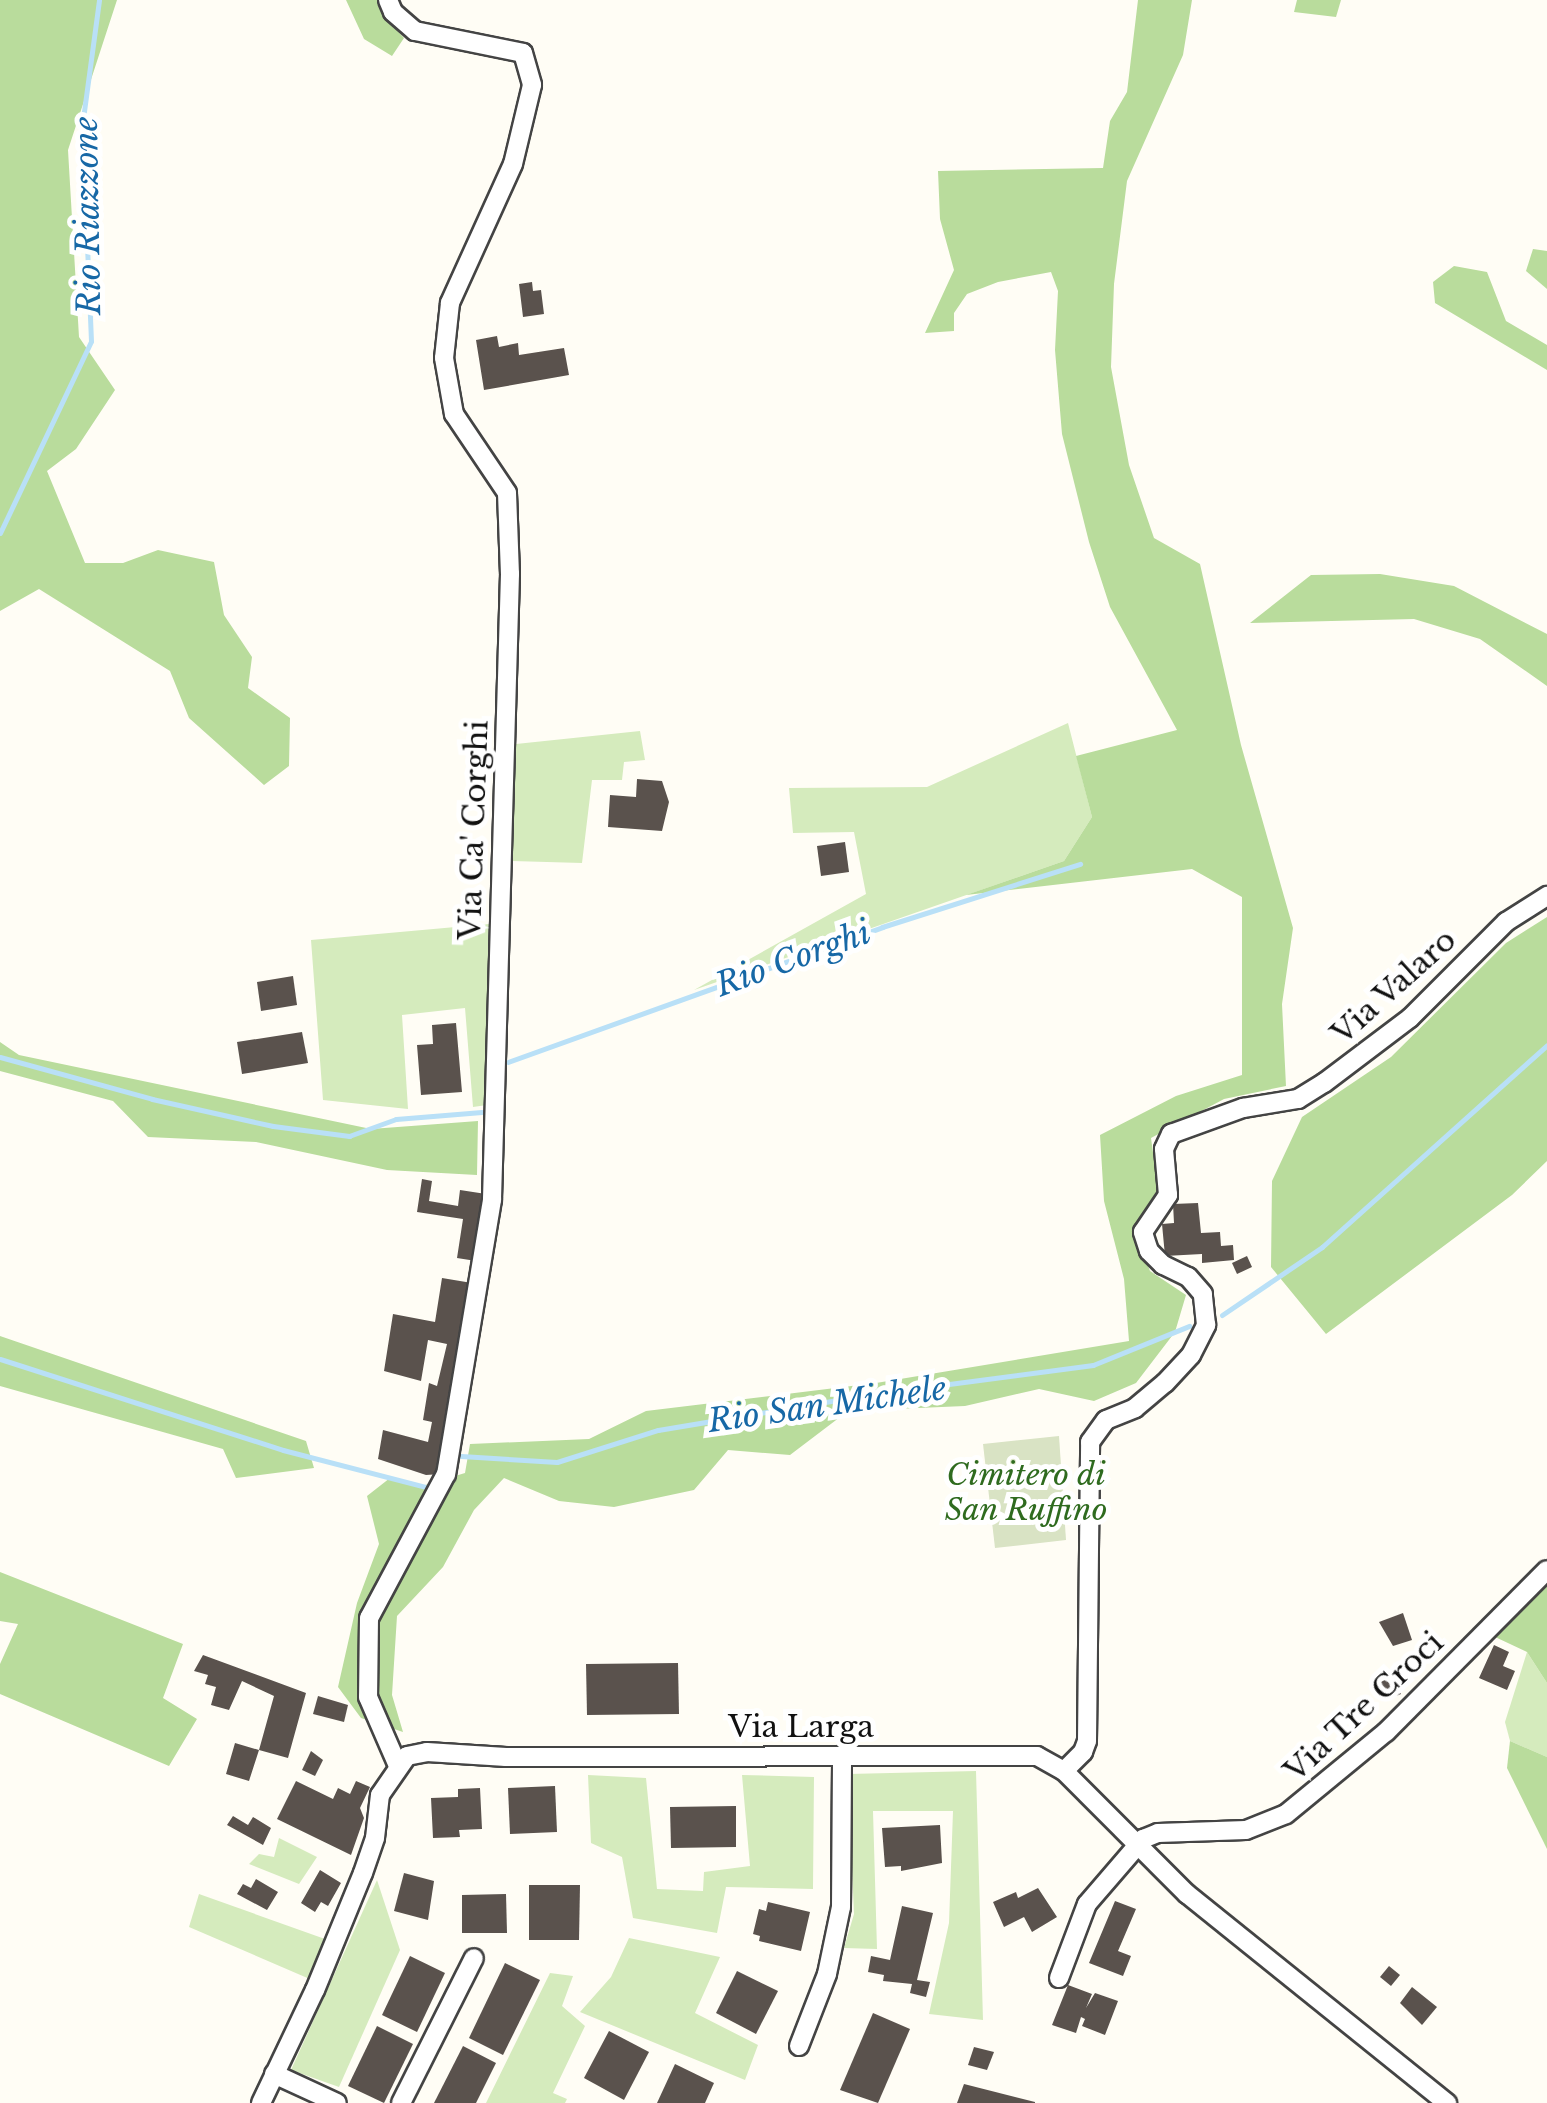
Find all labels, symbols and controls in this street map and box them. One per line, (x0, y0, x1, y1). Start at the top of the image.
water label: Rio Riazzone (67, 116, 109, 316)
street label: Via Ca' Corghi (452, 719, 496, 941)
water label: Rio Corghi (710, 913, 876, 1005)
street label: Via Valaro (1324, 921, 1464, 1053)
water label: Rio San Michele (705, 1369, 949, 1441)
park label: Cimitero di San Ruffino (944, 1457, 1108, 1528)
street label: Via Tre Croci (1277, 1624, 1451, 1790)
street label: Via Larga (728, 1709, 874, 1745)

